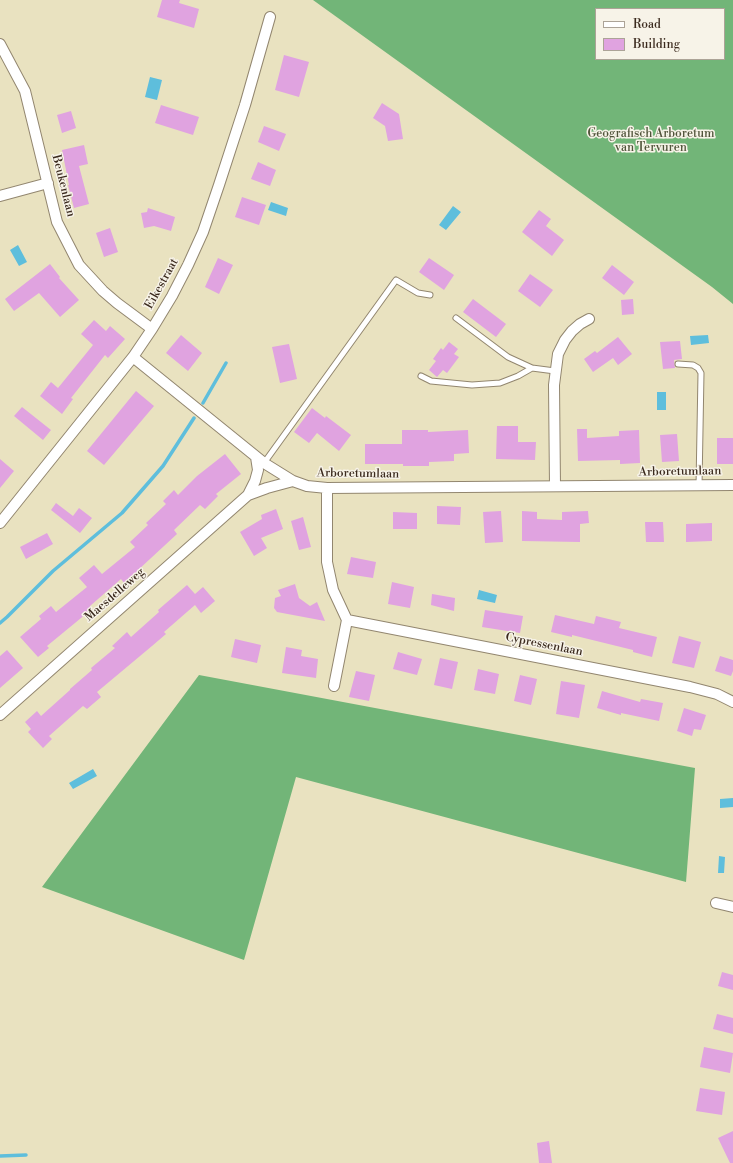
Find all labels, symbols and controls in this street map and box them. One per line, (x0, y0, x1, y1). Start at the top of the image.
legend (595, 8, 725, 60)
text: Road (633, 17, 661, 32)
text: Building (633, 37, 680, 52)
park label: Geografisch Arboretum van Tervuren (587, 127, 715, 155)
street label: Beukenlaan (48, 153, 78, 219)
street label: Eikestraat (142, 256, 182, 312)
street label: Arboretumlaan (639, 464, 721, 480)
street label: Arboretumlaan (317, 466, 399, 482)
street label: Maesdelleweg (82, 565, 148, 625)
street label: Cypressenlaan (504, 630, 584, 660)

